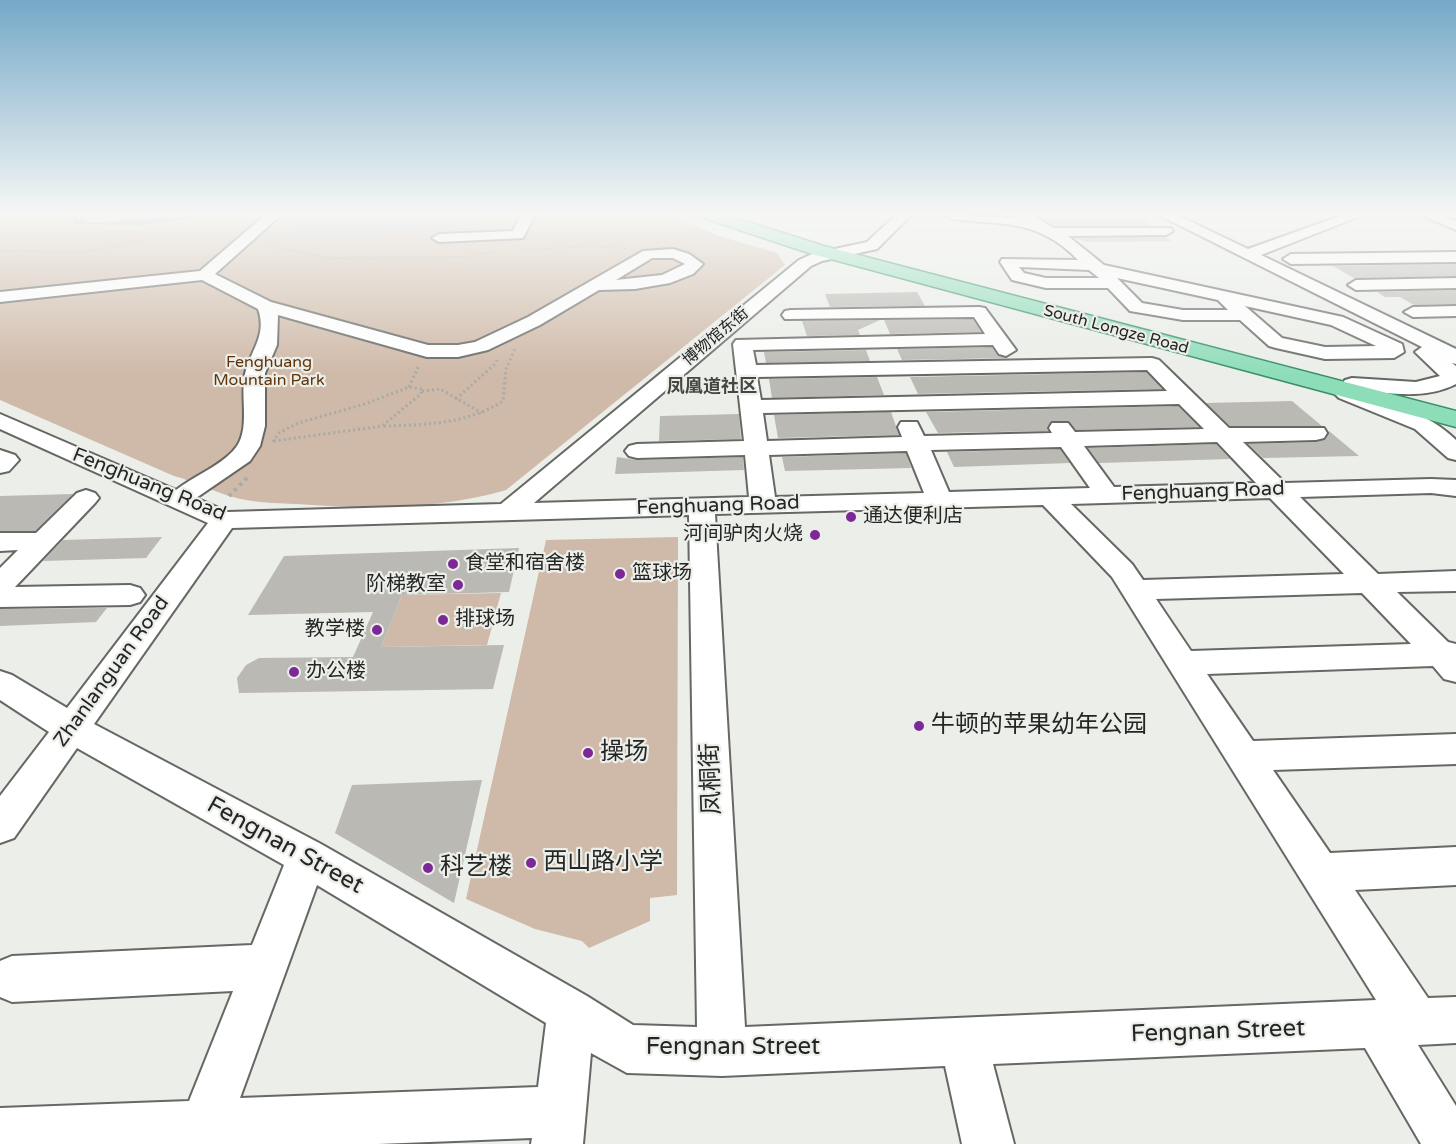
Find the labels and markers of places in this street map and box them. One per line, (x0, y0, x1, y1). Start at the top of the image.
place label: 通达便利店 (863, 505, 963, 529)
marker: 通达便利店 (844, 510, 858, 524)
place label: 河间驴肉火烧 (683, 523, 803, 547)
marker: 河间驴肉火烧 (808, 528, 822, 542)
place label: 食堂和宿舍楼 (465, 552, 585, 576)
marker: 食堂和宿舍楼 (446, 557, 460, 571)
place label: 篮球场 (632, 562, 692, 586)
marker: 篮球场 (613, 567, 627, 581)
place label: 阶梯教室 (366, 573, 446, 597)
marker: 阶梯教室 (451, 578, 465, 592)
place label: 排球场 (455, 608, 515, 632)
marker: 排球场 (436, 613, 450, 627)
place label: 教学楼 (305, 618, 365, 642)
marker: 教学楼 (370, 623, 384, 637)
place label: 办公楼 (306, 660, 366, 684)
marker: 办公楼 (287, 665, 301, 679)
place label: 牛顿的苹果幼年公园 (931, 712, 1147, 740)
marker: 牛顿的苹果幼年公园 (912, 719, 926, 733)
place label: 操场 (600, 739, 648, 767)
marker: 操场 (581, 746, 595, 760)
place label: 西山路小学 (543, 849, 663, 877)
place label: 科艺楼 (440, 854, 512, 882)
marker: 西山路小学 (524, 856, 538, 870)
marker: 科艺楼 (421, 861, 435, 875)

